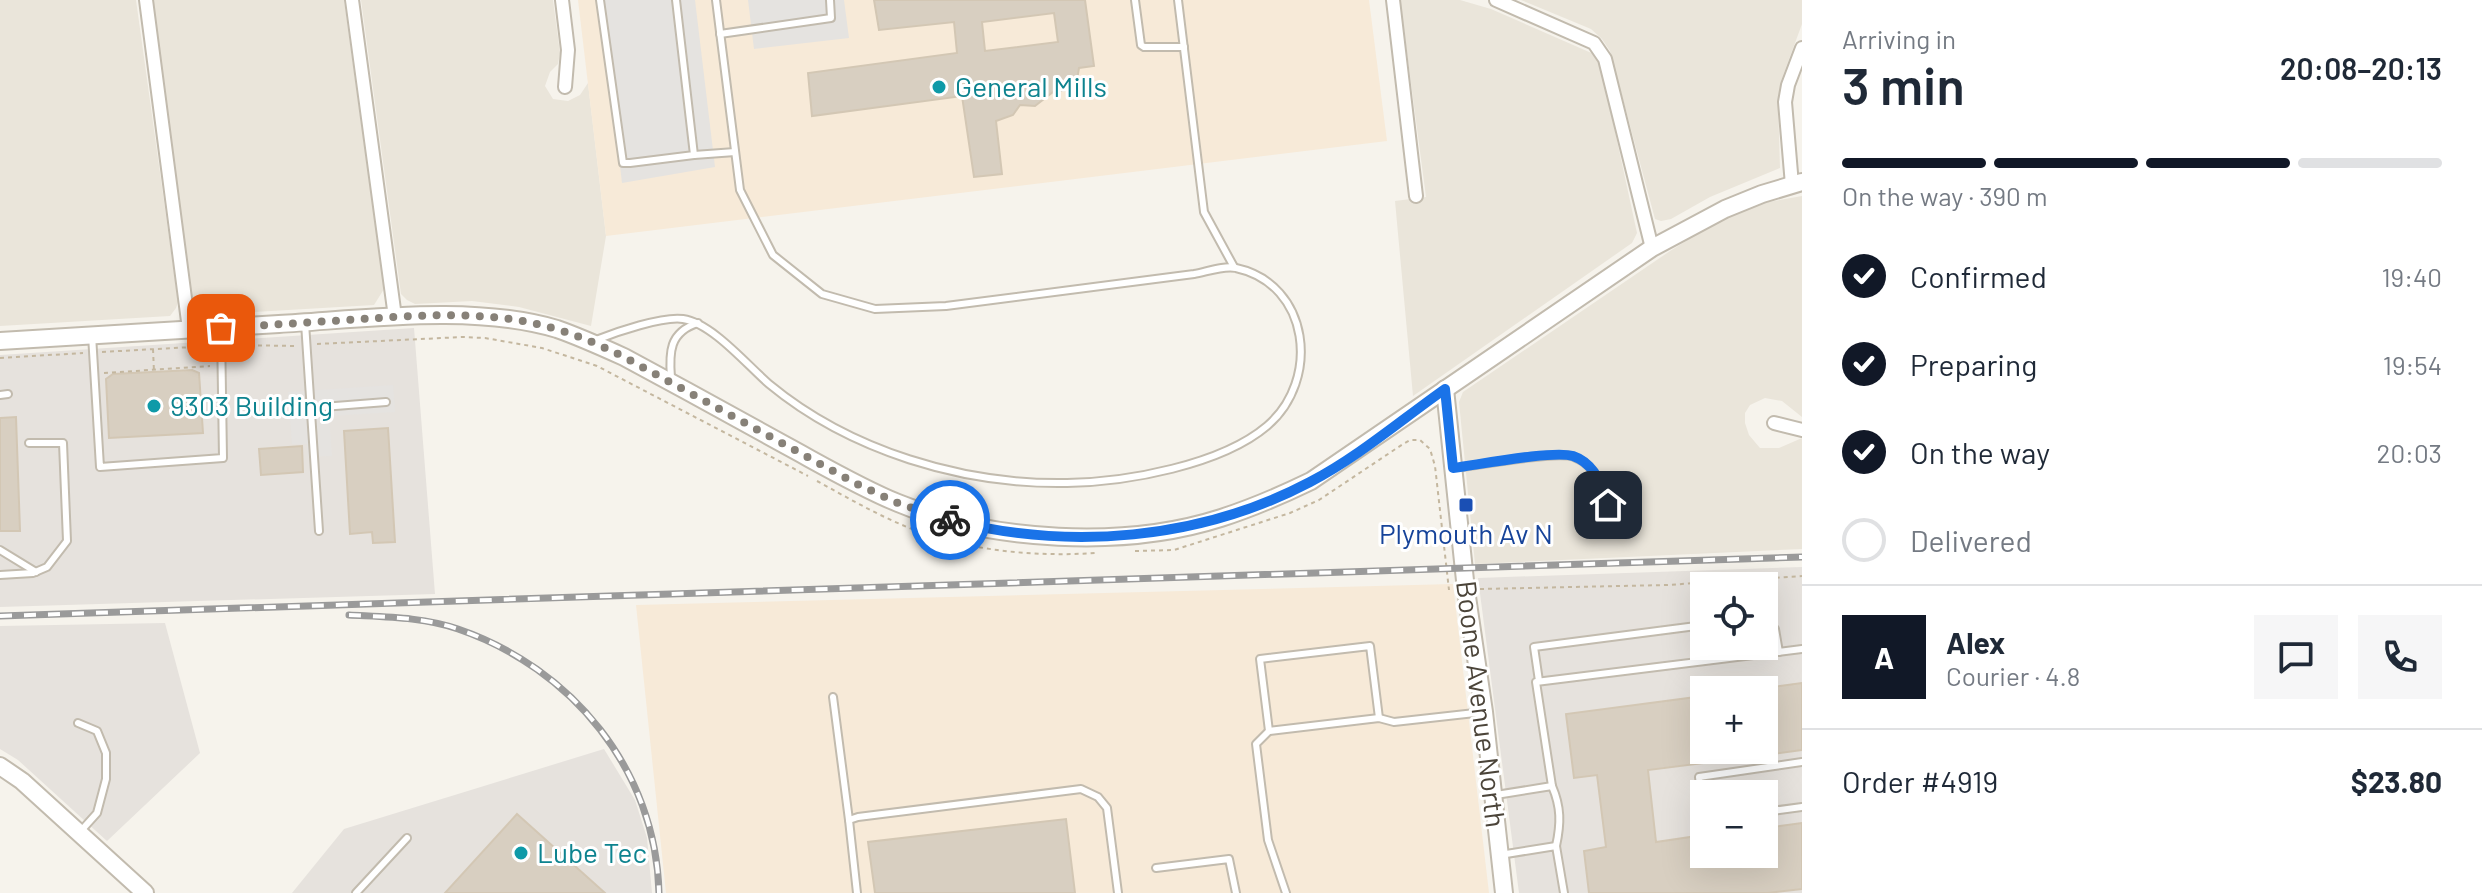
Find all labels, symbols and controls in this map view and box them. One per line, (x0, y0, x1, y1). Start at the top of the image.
text: Arriving in (1842, 23, 1956, 54)
text: 20:08–20:13 (2280, 50, 2442, 86)
text: 3 min (1842, 53, 1965, 115)
place label: General Mills (955, 69, 1107, 103)
marker: General Mills (930, 78, 948, 96)
text: On the way · 390 m (1842, 180, 2048, 211)
icon: check (1842, 254, 1886, 298)
text: Confirmed (1910, 258, 2047, 294)
text: 19:40 (2382, 261, 2442, 292)
pin (187, 294, 255, 362)
icon: bag (199, 306, 243, 350)
icon: check (1842, 342, 1886, 386)
text: Preparing (1910, 346, 2037, 382)
text: 19:54 (2383, 349, 2442, 380)
place label: 9303 Building (170, 388, 333, 422)
marker: 9303 Building (145, 397, 163, 415)
icon: check (1842, 430, 1886, 474)
text: On the way (1910, 434, 2050, 470)
text: 20:03 (2376, 437, 2442, 468)
pin (1574, 471, 1642, 539)
courier (910, 480, 990, 560)
icon: home (1586, 483, 1630, 527)
marker: Plymouth Av N (1457, 496, 1475, 514)
icon: bike (928, 498, 972, 542)
place label: Plymouth Av N (1379, 516, 1553, 550)
text: Delivered (1910, 522, 2032, 558)
map controls (1690, 572, 1778, 868)
button: locate (1690, 572, 1778, 660)
street label: Boone Avenue North (1450, 579, 1514, 829)
button: chat (2254, 615, 2338, 699)
button: phone (2358, 615, 2442, 699)
text: Alex (1946, 624, 2005, 660)
text: A (1874, 639, 1894, 675)
text: Courier · 4.8 (1946, 660, 2080, 691)
button: + (1690, 676, 1778, 764)
text: Order #4919 (1842, 763, 1998, 799)
text: $23.80 (2351, 763, 2442, 799)
button: − (1690, 780, 1778, 868)
place label: Lube Tec (537, 835, 647, 869)
marker: Lube Tec (512, 844, 530, 862)

